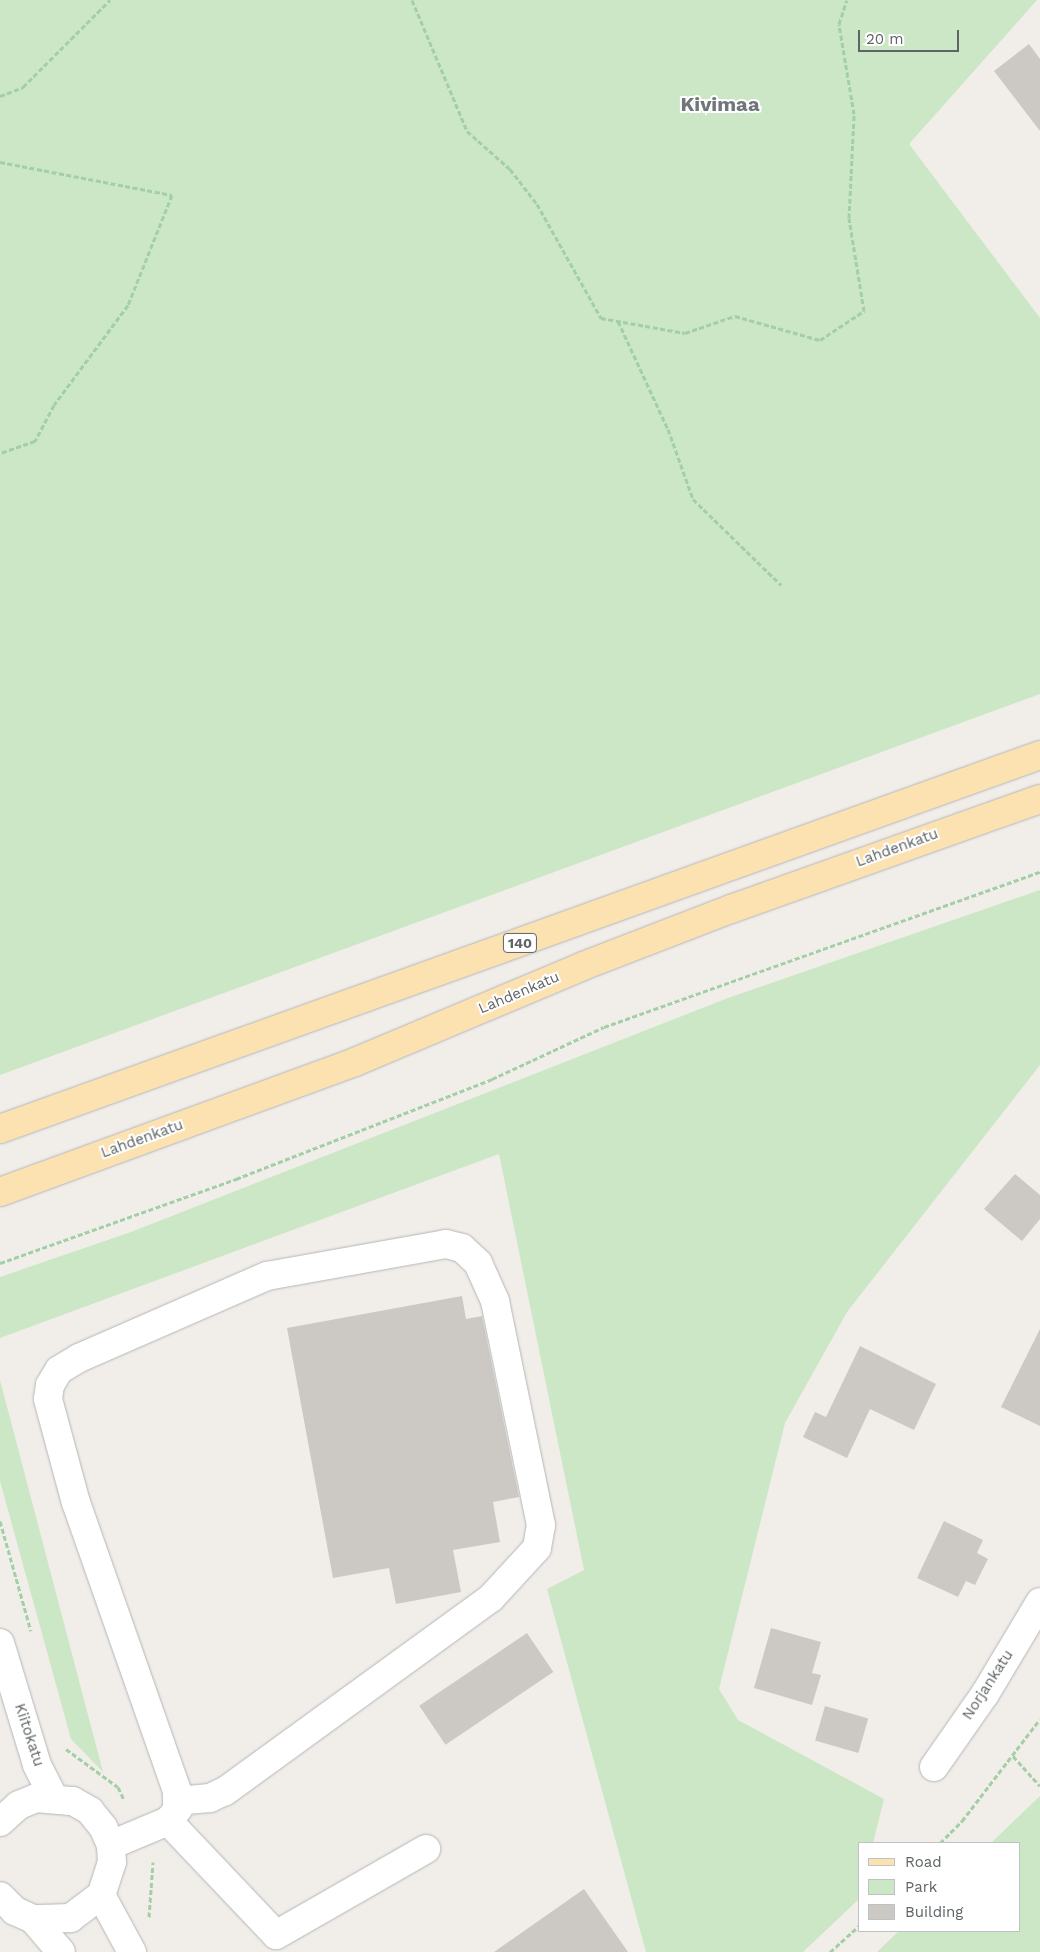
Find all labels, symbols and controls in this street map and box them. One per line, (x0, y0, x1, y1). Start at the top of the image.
scale bar (860, 20, 961, 52)
text: 20 m (866, 30, 904, 48)
district label: Kivimaa (680, 92, 760, 116)
street label: Lahdenkatu (853, 825, 941, 871)
road number: 140 (502, 931, 538, 954)
street label: Lahdenkatu (476, 968, 562, 1018)
street label: Lahdenkatu (98, 1116, 186, 1162)
street label: Norjankatu (959, 1647, 1017, 1723)
street label: Kiitokatu (10, 1701, 48, 1769)
legend (858, 1842, 1020, 1932)
text: Road (905, 1853, 942, 1871)
text: Park (905, 1878, 937, 1896)
text: Building (905, 1903, 963, 1921)

